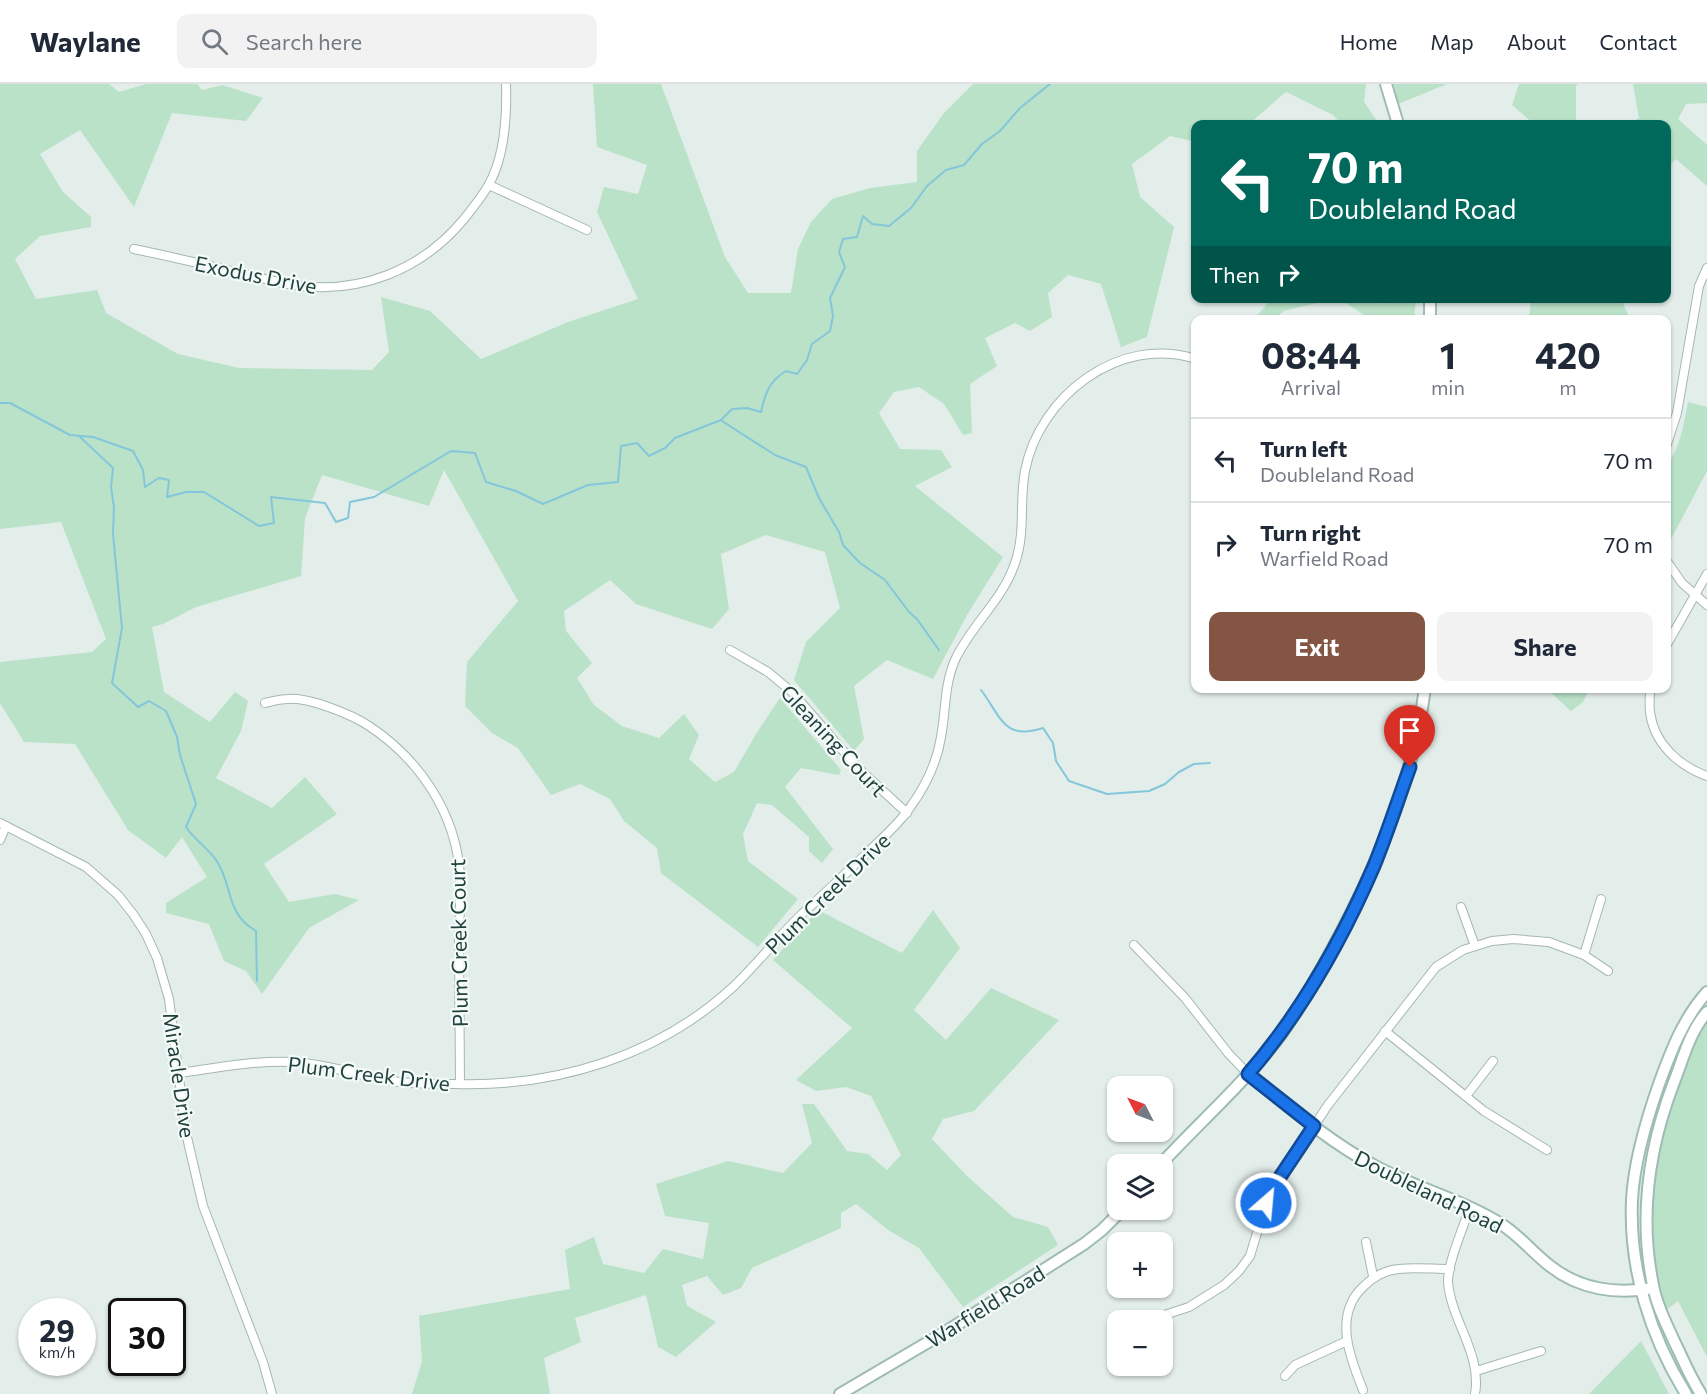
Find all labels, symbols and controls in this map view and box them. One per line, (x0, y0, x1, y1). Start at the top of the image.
search box (177, 14, 597, 68)
text: Waylane (30, 24, 141, 58)
icon: search (198, 25, 231, 58)
text: Search here (246, 28, 362, 55)
text: Home (1340, 29, 1397, 54)
text: Map (1430, 29, 1474, 54)
text: About (1507, 29, 1566, 54)
text: Contact (1599, 29, 1677, 54)
text: 70 m (1308, 140, 1403, 192)
icon: left (1209, 144, 1287, 222)
text: Doubleland Road (1308, 192, 1516, 225)
street label: Exodus Drive (193, 250, 319, 298)
icon: right (1272, 258, 1305, 291)
text: Then (1209, 261, 1260, 288)
text: 08:44 (1261, 332, 1361, 376)
text: 1 (1440, 332, 1456, 376)
text: 420 (1535, 332, 1601, 376)
text: Arrival (1281, 375, 1341, 399)
text: min (1431, 375, 1465, 399)
text: m (1559, 375, 1577, 399)
text: Turn left (1260, 435, 1347, 462)
icon: left (1209, 444, 1242, 477)
text: 70 m (1604, 447, 1653, 474)
text: Doubleland Road (1260, 462, 1414, 486)
text: Turn right (1260, 519, 1361, 546)
icon: right (1209, 528, 1242, 561)
text: 70 m (1604, 531, 1653, 558)
text: Warfield Road (1260, 546, 1389, 570)
button: Exit (1209, 612, 1425, 681)
button: Share (1437, 612, 1653, 681)
street label: Gleaning Court (776, 679, 892, 801)
pin (1384, 705, 1435, 767)
icon: arrive (1393, 714, 1426, 747)
street label: Plum Creek Drive (760, 827, 894, 959)
street label: Plum Creek Court (444, 859, 472, 1027)
street label: Miracle Drive (159, 1011, 201, 1139)
street label: Plum Creek Drive (286, 1051, 452, 1095)
north arrow (1107, 1076, 1173, 1142)
map controls (1107, 1076, 1173, 1376)
street label: Doubleland Road (1351, 1144, 1507, 1238)
button: layers (1107, 1154, 1173, 1220)
position arrow (1234, 1171, 1298, 1235)
button: + (1107, 1232, 1173, 1298)
street label: Warfield Road (921, 1260, 1049, 1352)
speed limit sign: 30 (108, 1298, 186, 1376)
button: − (1107, 1310, 1173, 1376)
text: 29 (39, 1311, 75, 1348)
text: km/h (39, 1343, 75, 1361)

